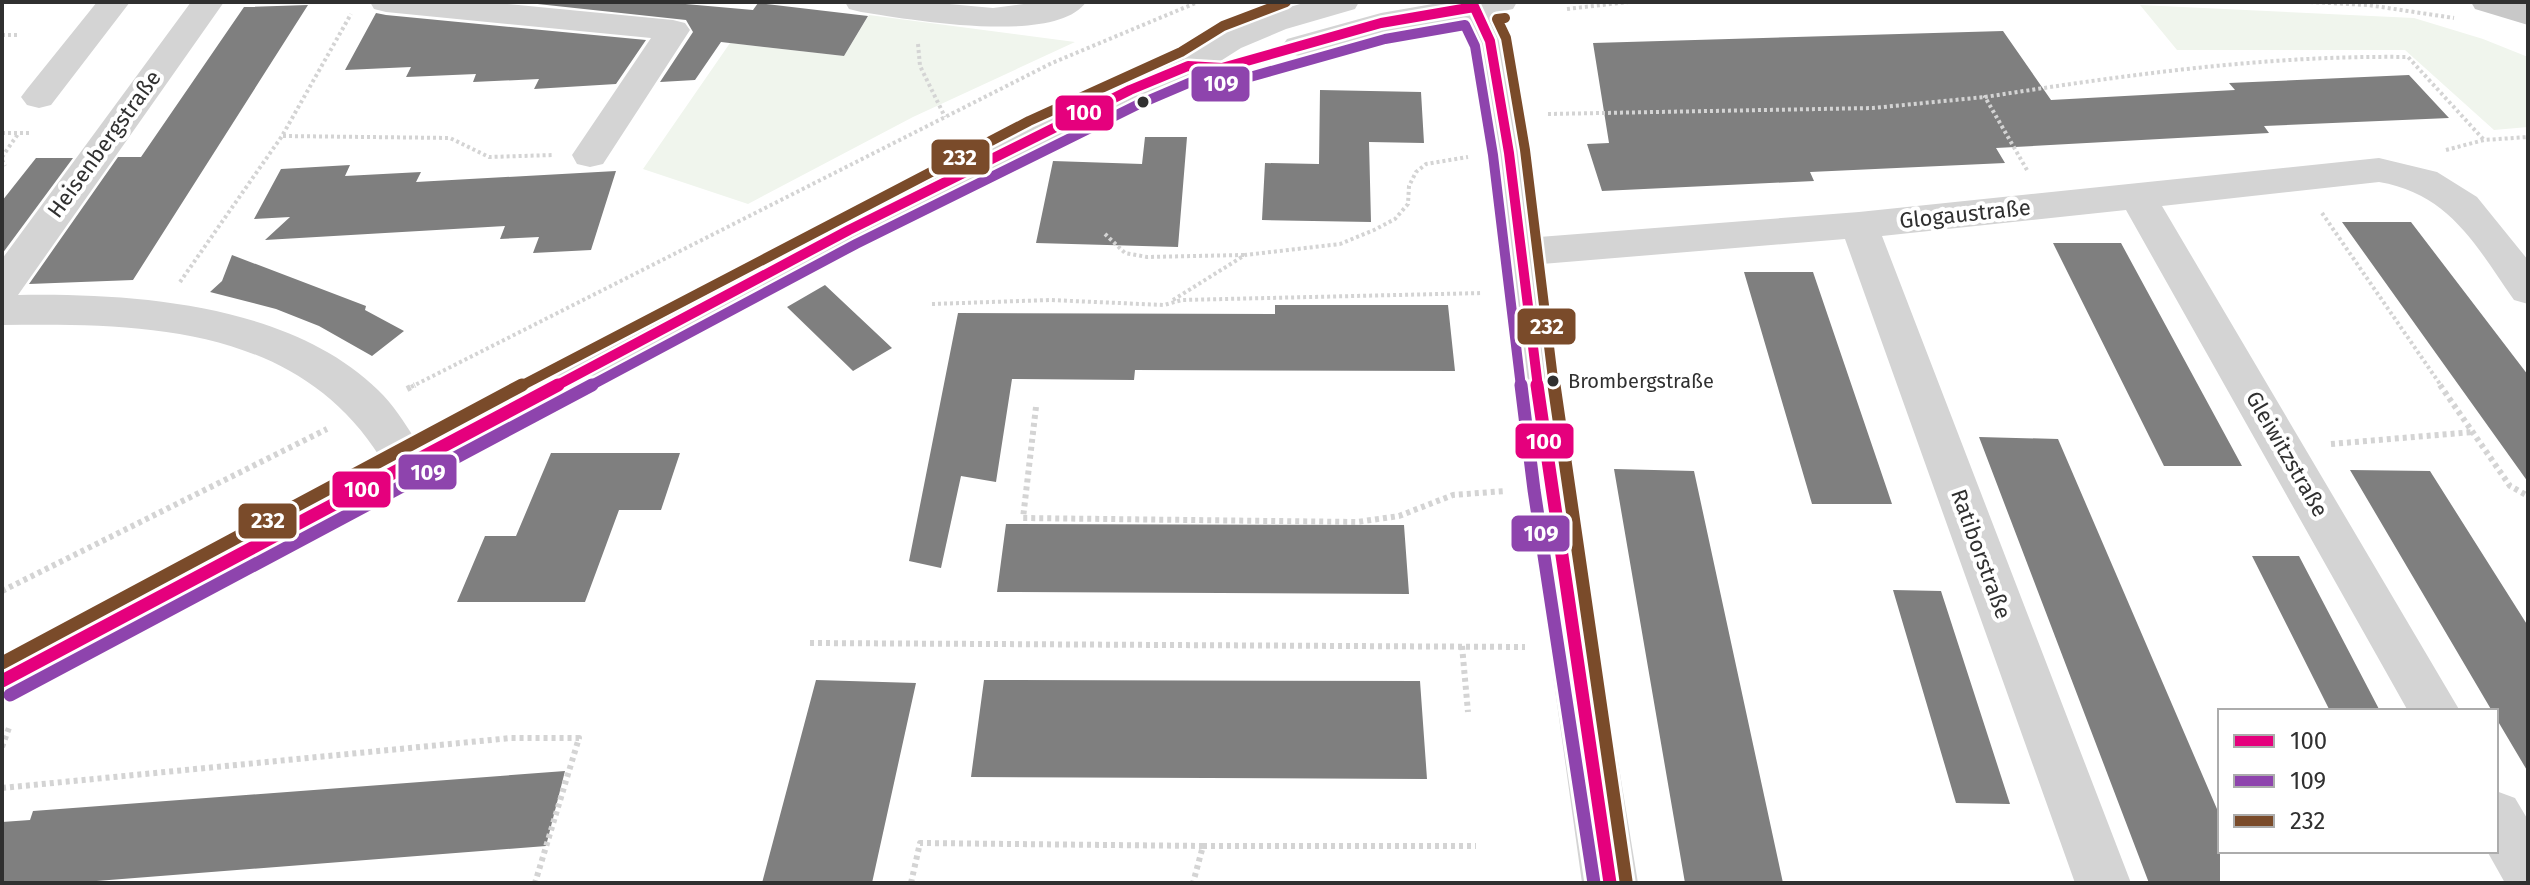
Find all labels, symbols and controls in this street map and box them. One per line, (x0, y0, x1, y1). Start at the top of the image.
street label: Heisenbergstraße (41, 65, 167, 223)
line badge: 109 (1190, 65, 1251, 103)
text: 109 (1203, 70, 1239, 97)
line badge: 100 (1054, 94, 1115, 132)
unlabelled marker (1135, 94, 1151, 110)
text: 100 (1066, 99, 1102, 126)
line badge: 232 (930, 138, 991, 176)
text: 232 (943, 144, 977, 171)
street label: Glogaustraße (1898, 194, 2032, 234)
line badge: 232 (1516, 307, 1577, 346)
text: 232 (1530, 313, 1564, 340)
place label: Brombergstraße (1568, 369, 1714, 393)
marker: Brombergstraße (1545, 373, 1561, 389)
street label: Gleiwitzstraße (2240, 386, 2334, 522)
line badge: 100 (1514, 422, 1575, 460)
text: 100 (1526, 428, 1562, 455)
line badge: 109 (397, 453, 458, 491)
text: 109 (410, 459, 446, 486)
line badge: 100 (331, 470, 392, 509)
text: 100 (344, 476, 380, 503)
street label: Ratiborstraße (1945, 485, 2017, 623)
line badge: 232 (237, 502, 298, 540)
text: 232 (251, 507, 285, 534)
line badge: 109 (1510, 514, 1571, 553)
text: 109 (1523, 520, 1559, 547)
legend (2218, 709, 2498, 853)
text: 100 (2290, 727, 2327, 755)
text: 109 (2290, 767, 2326, 795)
text: 232 (2290, 807, 2325, 835)

